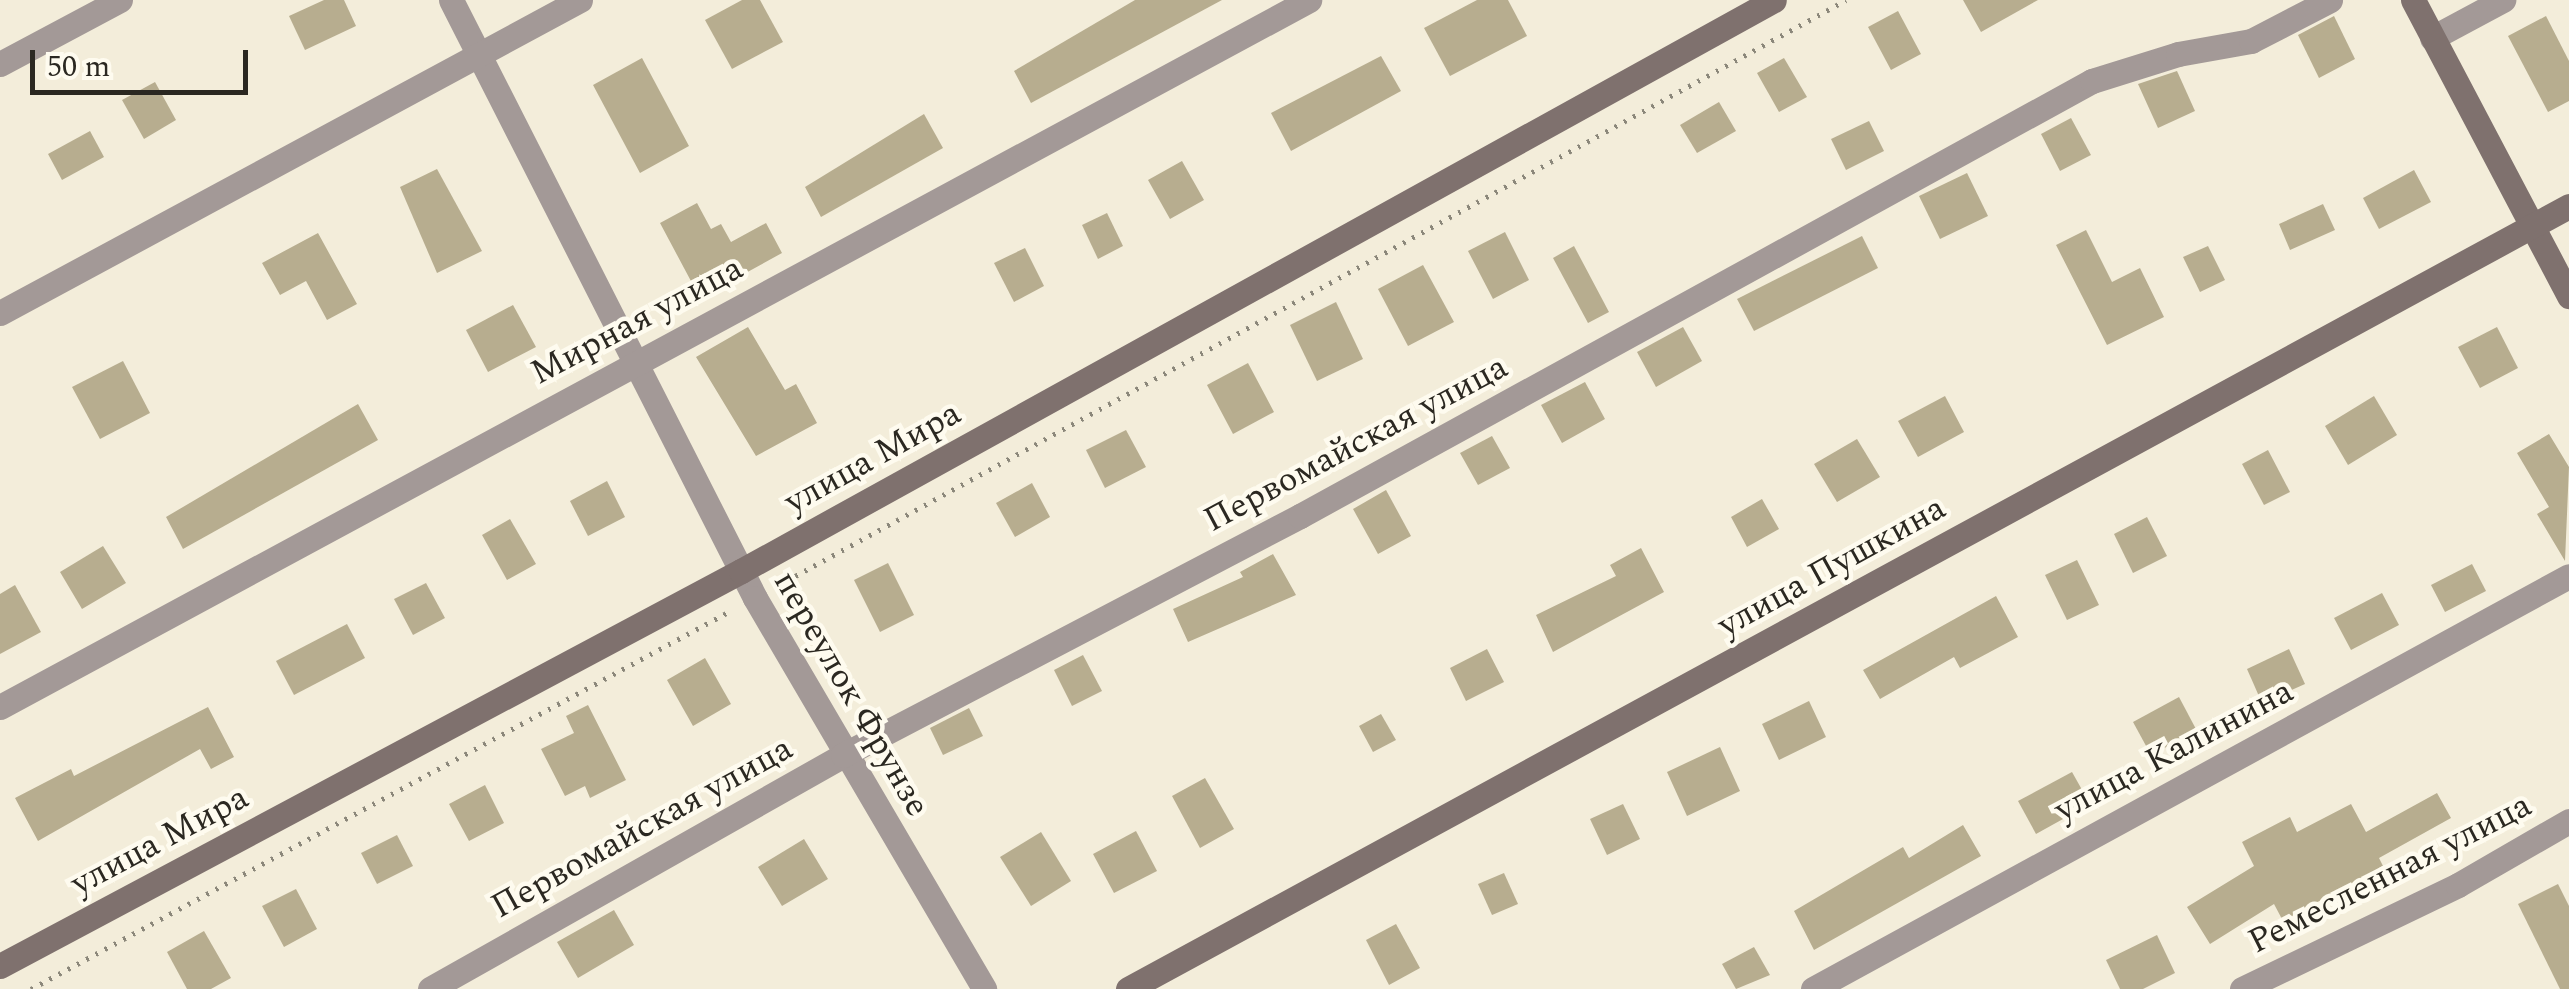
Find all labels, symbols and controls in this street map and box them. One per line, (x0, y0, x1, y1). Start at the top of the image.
scale bar (35, 30, 252, 92)
text: 50 m (47, 44, 110, 90)
street label: Мирная улица (524, 248, 750, 394)
street label: Первомайская улица (1197, 346, 1515, 542)
street label: улица Мира (778, 392, 968, 524)
street label: улица Пушкина (1711, 487, 1953, 647)
street label: переулок Фрунзе (764, 564, 938, 824)
street label: улица Калинина (2048, 670, 2300, 832)
street label: Первомайская улица (484, 728, 800, 928)
street label: улица Мира (64, 777, 256, 905)
street label: Ремесленная улица (2241, 784, 2539, 964)

